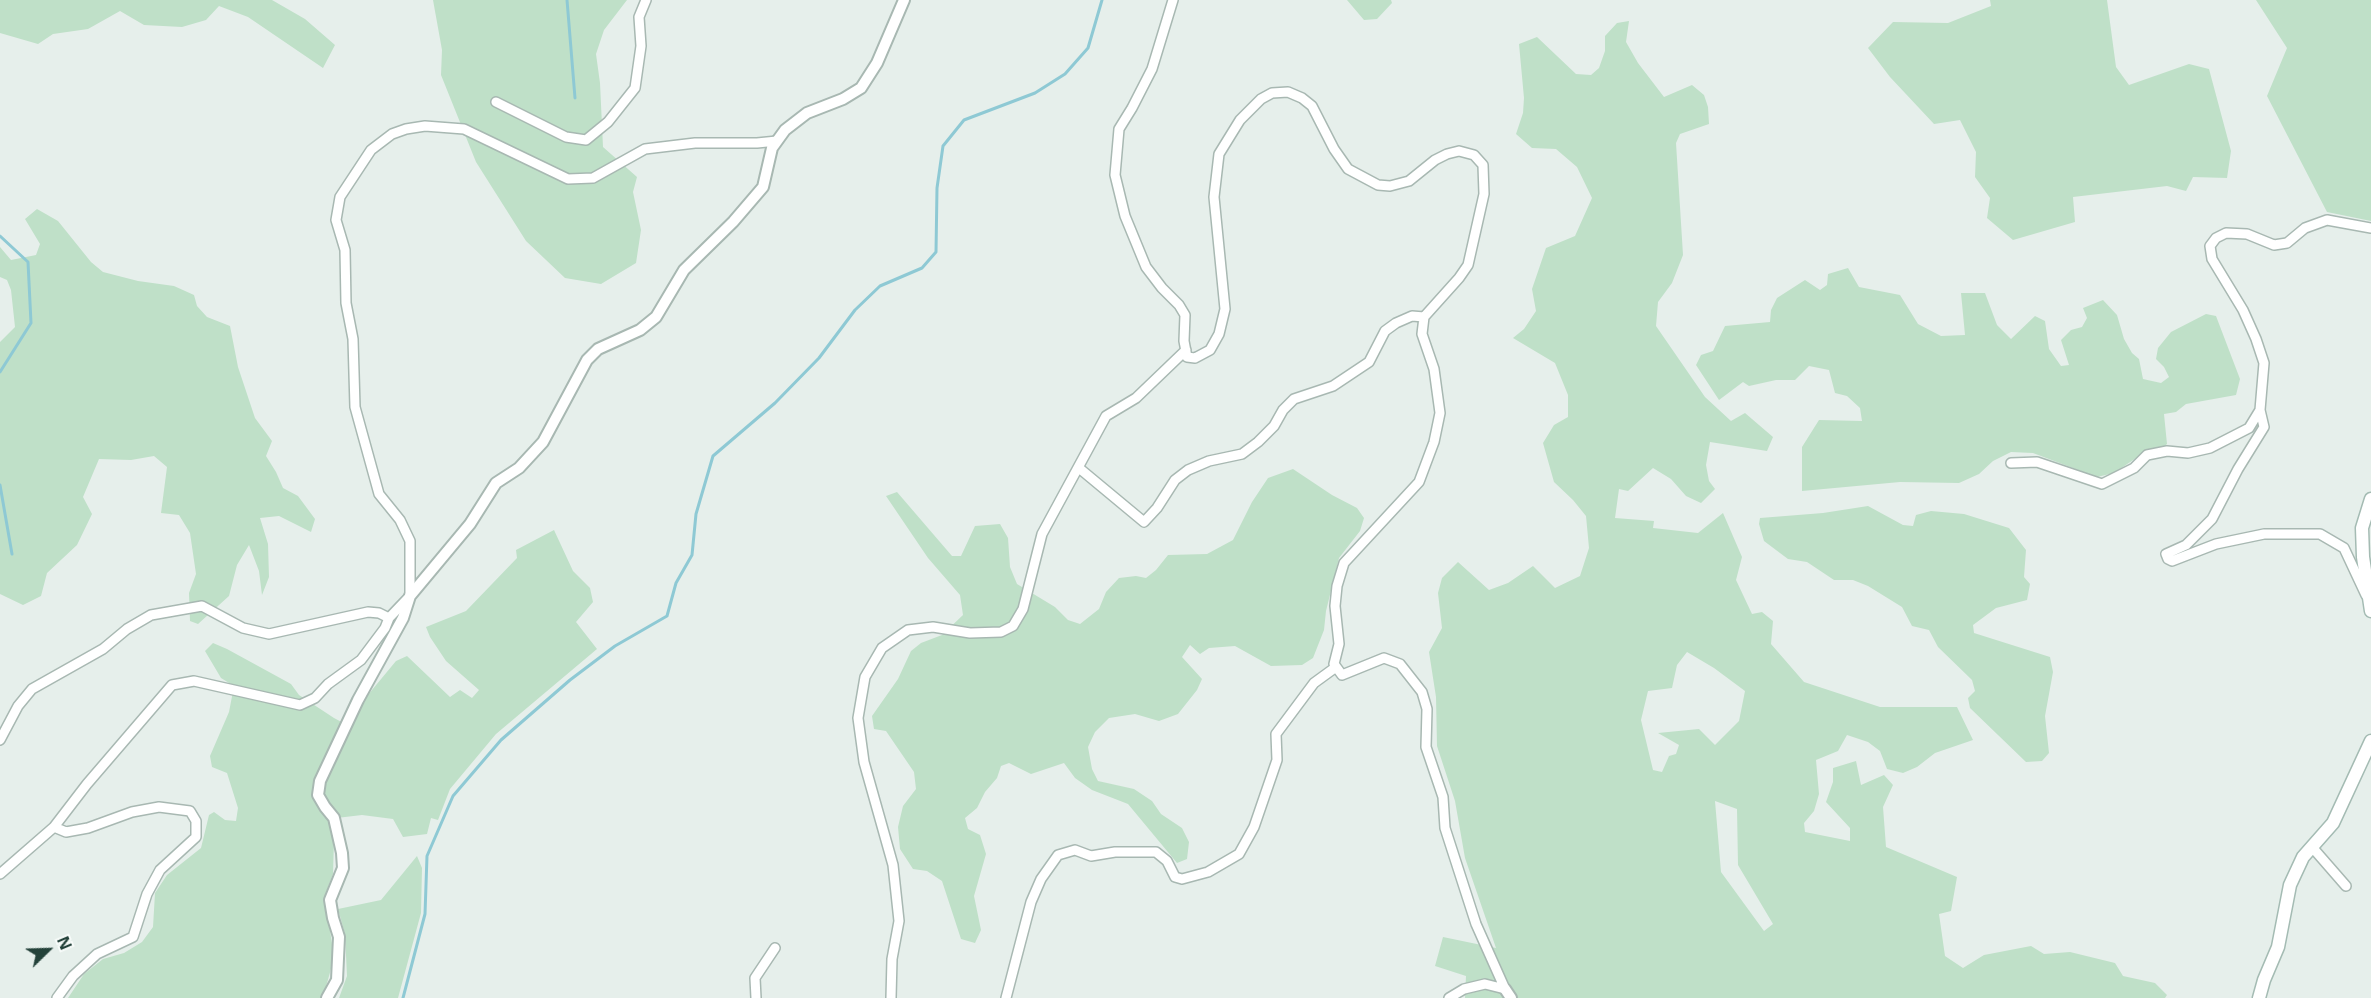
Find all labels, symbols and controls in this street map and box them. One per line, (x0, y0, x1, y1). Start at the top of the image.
north arrow (18, 920, 78, 980)
text: N (52, 933, 77, 953)

